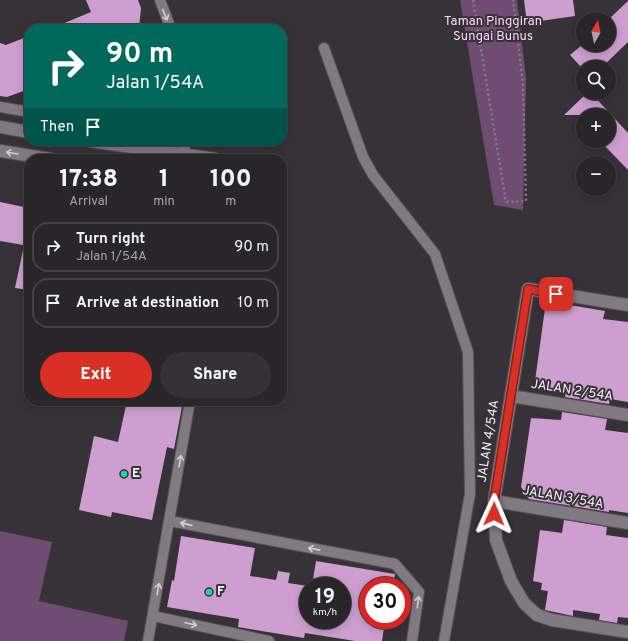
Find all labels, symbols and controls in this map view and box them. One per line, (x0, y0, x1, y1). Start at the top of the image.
one-way arrow (162, 8, 170, 20)
north arrow (576, 12, 616, 52)
map controls (576, 12, 616, 196)
park label: Taman Pinggiran Sungai Bunus (444, 14, 542, 45)
text: 90 m (106, 37, 173, 73)
icon: right (40, 40, 92, 92)
button: search (576, 60, 616, 100)
text: Jalan 1/54A (106, 72, 204, 95)
button: + (576, 108, 616, 148)
icon: arrive (82, 116, 104, 138)
text: Then (40, 118, 74, 137)
one-way arrow (6, 148, 19, 156)
button: − (576, 156, 616, 196)
text: 17:38 (59, 165, 118, 195)
text: 1 (159, 165, 169, 195)
text: 100 (210, 165, 252, 195)
text: Arrival (69, 194, 108, 210)
text: min (153, 194, 175, 210)
text: m (225, 194, 236, 210)
text: Turn right (76, 230, 145, 249)
icon: right (42, 236, 64, 258)
text: 90 m (234, 238, 269, 257)
text: Jalan 1/54A (76, 249, 147, 265)
pin (539, 277, 573, 311)
icon: arrive (545, 283, 567, 305)
icon: arrive (42, 292, 64, 314)
text: Arrive at destination (76, 294, 219, 313)
text: 10 m (238, 294, 269, 313)
button: Exit (40, 352, 152, 398)
button: Share (160, 352, 271, 398)
street label: JALAN 2/54A (530, 377, 614, 405)
street label: JALAN 4/54A (475, 399, 503, 483)
one-way arrow (176, 455, 184, 468)
place label: E (132, 466, 140, 482)
marker: E (119, 469, 129, 479)
street label: JALAN 3/54A (521, 483, 605, 513)
position arrow (473, 493, 515, 535)
one-way arrow (180, 520, 193, 528)
one-way arrow (308, 545, 321, 553)
speed limit sign: 30 (359, 577, 411, 629)
one-way arrow (154, 583, 162, 596)
place label: F (217, 584, 225, 600)
text: 19 (315, 585, 335, 611)
marker: F (204, 587, 214, 597)
one-way arrow (414, 596, 422, 609)
text: km/h (313, 606, 337, 619)
one-way arrow (185, 621, 198, 629)

